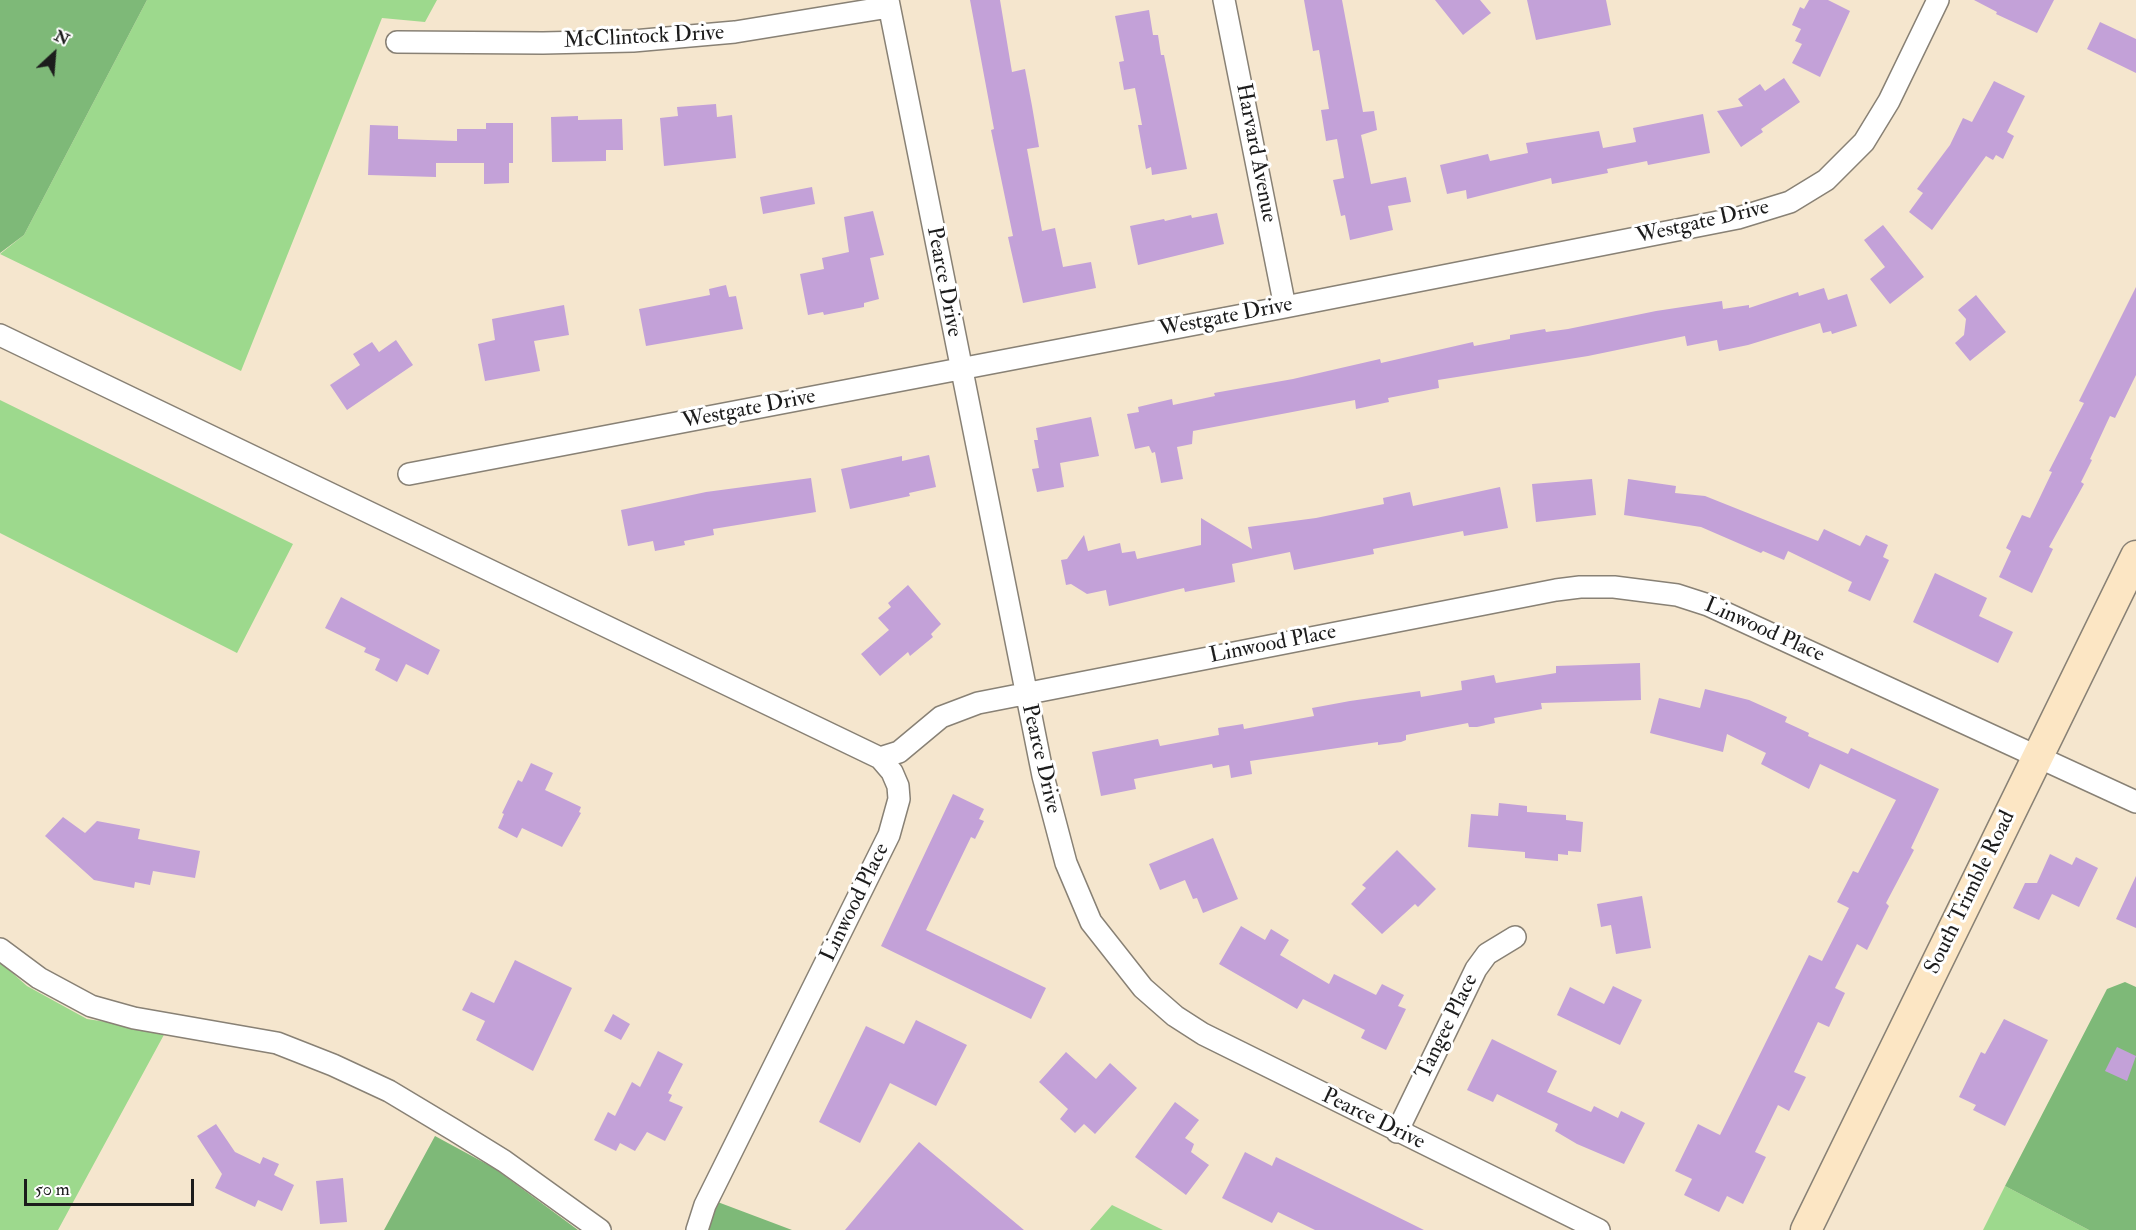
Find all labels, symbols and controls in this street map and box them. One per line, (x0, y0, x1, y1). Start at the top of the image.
street label: McClintock Drive (563, 21, 725, 55)
north arrow (24, 24, 84, 84)
text: N (51, 26, 73, 50)
street label: Harvard Avenue (1229, 81, 1281, 225)
street label: Westgate Drive (1634, 195, 1772, 251)
street label: Pearce Drive (919, 225, 967, 339)
street label: Westgate Drive (1157, 292, 1295, 344)
street label: Westgate Drive (680, 384, 818, 436)
street label: Linwood Place (1700, 593, 1828, 669)
street label: Linwood Place (1207, 620, 1339, 670)
street label: Pearce Drive (1015, 702, 1065, 816)
street label: South Trimble Road (1920, 807, 2022, 979)
street label: Linwood Place (816, 839, 896, 967)
street label: Tangee Place (1411, 970, 1485, 1084)
street label: Pearce Drive (1317, 1084, 1429, 1156)
scale bar (27, 1167, 196, 1205)
text: 50 m (35, 1178, 70, 1201)

